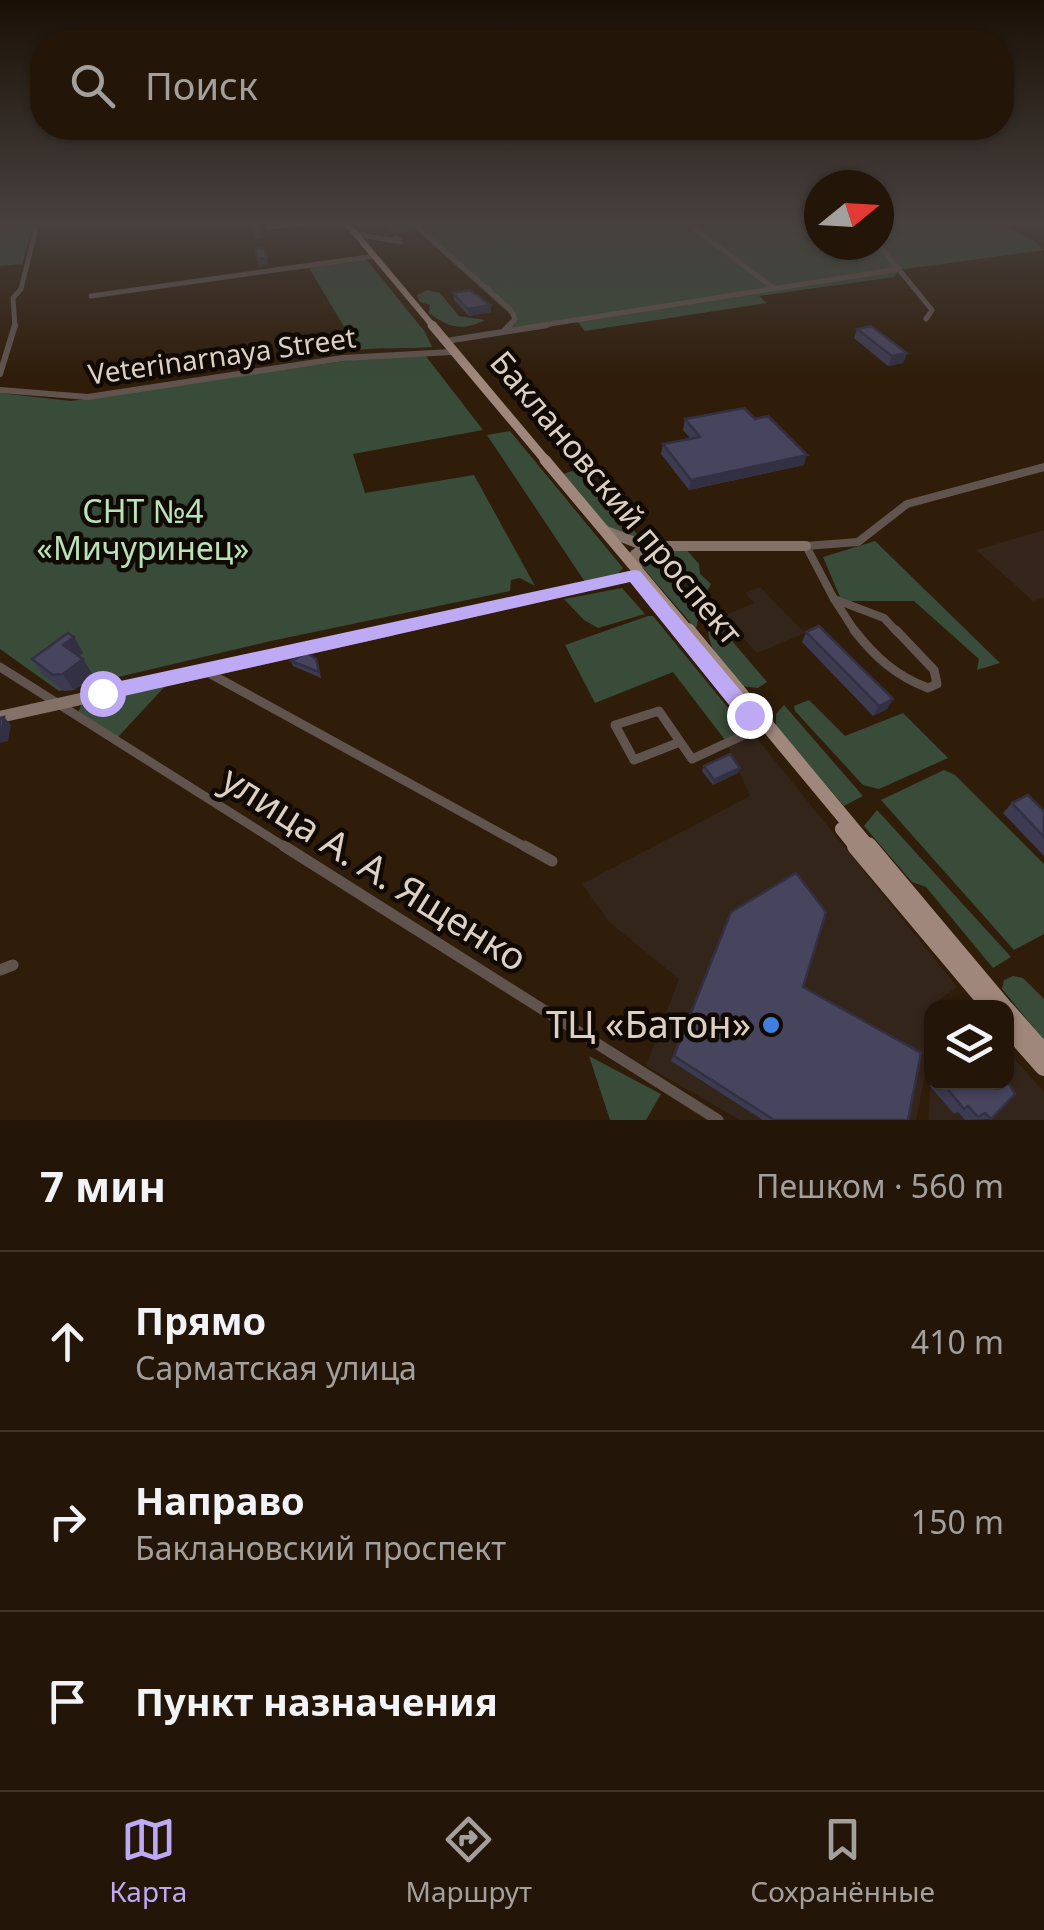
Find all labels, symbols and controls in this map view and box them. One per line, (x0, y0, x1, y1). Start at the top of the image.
search box (30, 30, 1014, 140)
icon: search (65, 58, 120, 113)
text: Поиск (145, 59, 258, 111)
north arrow (804, 170, 894, 260)
street label: Veterinarnaya Street (86, 317, 358, 393)
street label: Баклановский проспект (481, 341, 753, 653)
park label: СНТ №4 «Мичуринец» (37, 489, 249, 569)
route start (80, 671, 126, 717)
route end (727, 693, 773, 739)
street label: улица А. А. Ященко (213, 752, 538, 982)
place label: ТЦ «Батон» (546, 997, 751, 1049)
map controls (924, 1000, 1014, 1090)
button: layers (924, 1000, 1014, 1090)
marker: ТЦ «Батон» (760, 1014, 782, 1036)
text: 7 мин (40, 1157, 166, 1214)
text: Пешком · 560 m (756, 1164, 1004, 1207)
text: Прямо (135, 1294, 266, 1346)
icon: ahead (40, 1314, 95, 1369)
text: 410 m (911, 1320, 1004, 1363)
text: Сарматская улица (135, 1346, 417, 1389)
text: Направо (135, 1474, 305, 1526)
icon: right (40, 1494, 95, 1549)
text: 150 m (911, 1500, 1004, 1543)
text: Баклановский проспект (135, 1526, 506, 1569)
icon: arrive (40, 1674, 95, 1729)
text: Пункт назначения (135, 1675, 498, 1727)
tab: Карта (109, 1812, 187, 1910)
tab: Маршрут (406, 1812, 532, 1910)
tab: Сохранённые (750, 1812, 935, 1910)

